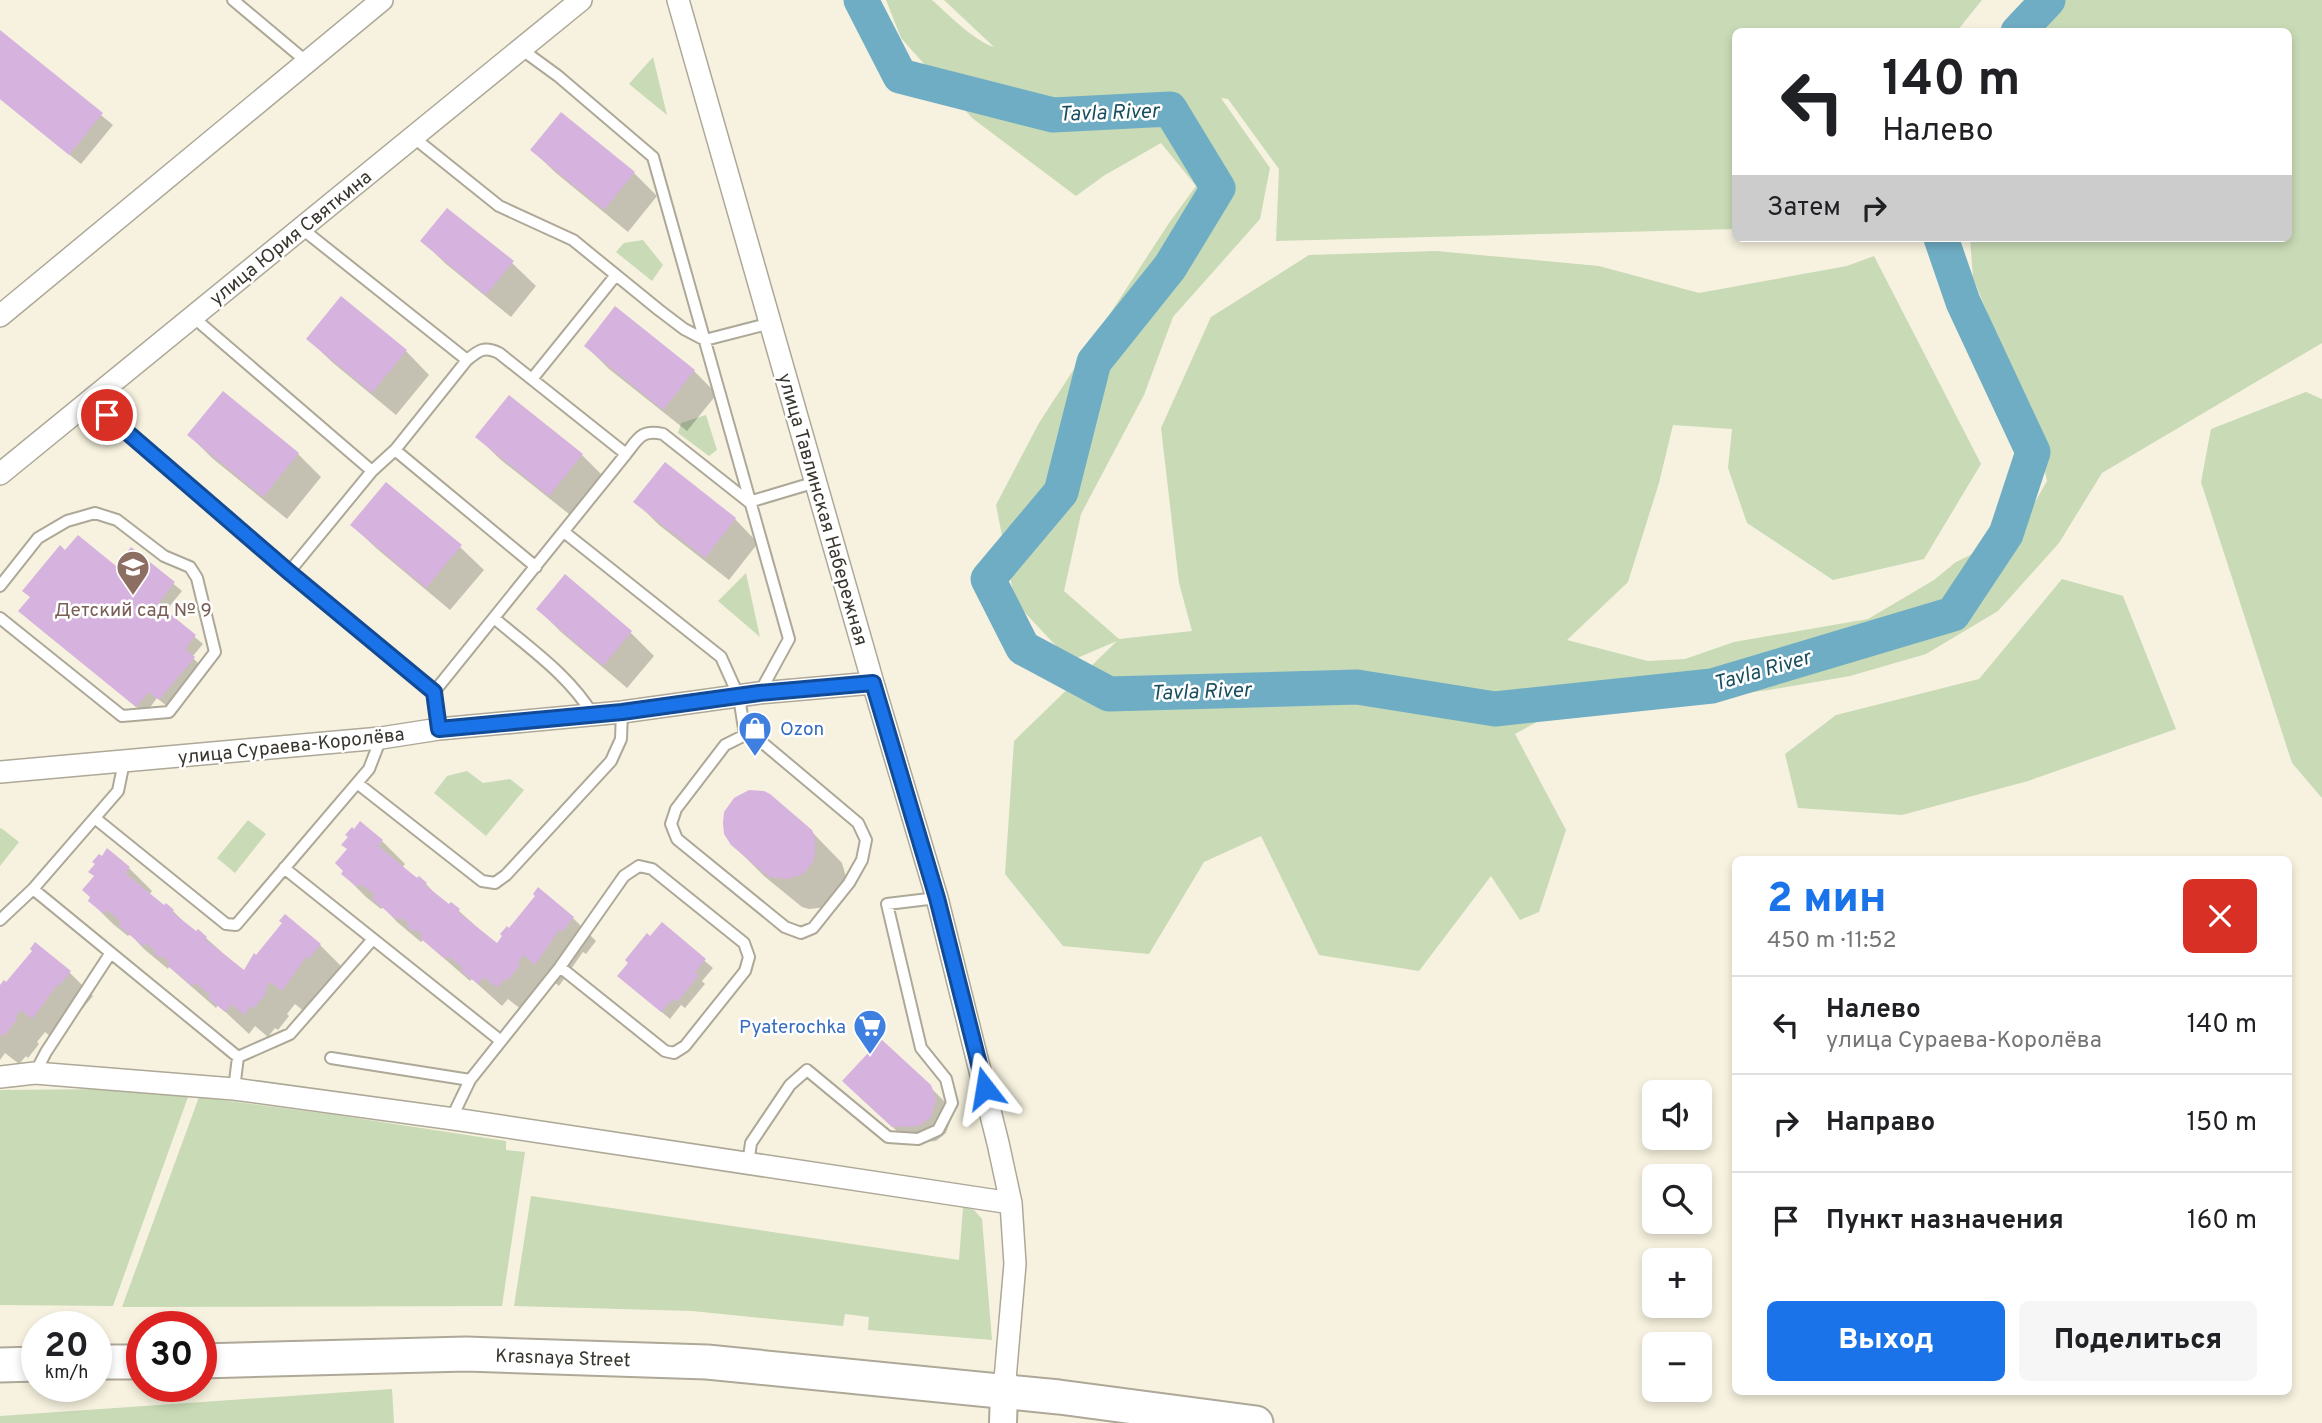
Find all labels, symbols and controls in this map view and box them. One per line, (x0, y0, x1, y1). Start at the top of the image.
text: 140 m (1882, 51, 2021, 113)
icon: left (1767, 56, 1858, 147)
water label: Tavla River (1059, 98, 1161, 129)
text: Налево (1882, 112, 1994, 152)
street label: улица Юрия Святкина (205, 166, 377, 311)
icon: right (1855, 189, 1893, 227)
text: Затем (1767, 192, 1841, 225)
street label: улица Тавлинская Набережная (772, 371, 873, 649)
pin (77, 385, 137, 445)
icon: arrive (88, 396, 126, 434)
school or university icon: Детский сад № 9 (114, 548, 152, 597)
place label: Детский сад № 9 (54, 599, 212, 623)
water label: Tavla River (1711, 644, 1816, 698)
water label: Tavla River (1151, 677, 1253, 708)
shop icon: Ozon (736, 709, 774, 758)
place label: Ozon (780, 718, 824, 742)
street label: улица Сураева-Королёва (177, 723, 406, 771)
text: 2 мин (1767, 874, 1886, 927)
button: close (2183, 879, 2257, 953)
text: 450 m · 11:52 (1767, 927, 1897, 956)
text: Налево (1826, 994, 1921, 1027)
icon: left (1767, 1006, 1805, 1044)
supermarket icon: Pyaterochka (851, 1007, 889, 1056)
text: 140 m (2187, 1009, 2257, 1042)
place label: Pyaterochka (739, 1016, 846, 1040)
text: улица Сураева-Королёва (1826, 1027, 2102, 1056)
position arrow (948, 1051, 1022, 1125)
map controls (1642, 1080, 1712, 1402)
button: sound (1642, 1080, 1712, 1150)
icon: right (1767, 1104, 1805, 1142)
text: Направо (1826, 1107, 1935, 1140)
text: 150 m (2186, 1107, 2257, 1140)
button: search (1642, 1164, 1712, 1234)
icon: arrive (1767, 1202, 1805, 1240)
text: Пункт назначения (1826, 1205, 2064, 1238)
text: 160 m (2187, 1205, 2257, 1238)
button: + (1642, 1248, 1712, 1318)
button: Выход (1767, 1301, 2005, 1381)
button: Поделиться (2019, 1301, 2257, 1381)
speed limit sign: 30 (126, 1311, 217, 1402)
text: 20 (44, 1325, 89, 1369)
button: − (1642, 1332, 1712, 1402)
street label: Krasnaya Street (495, 1345, 631, 1373)
text: km/h (45, 1362, 88, 1385)

